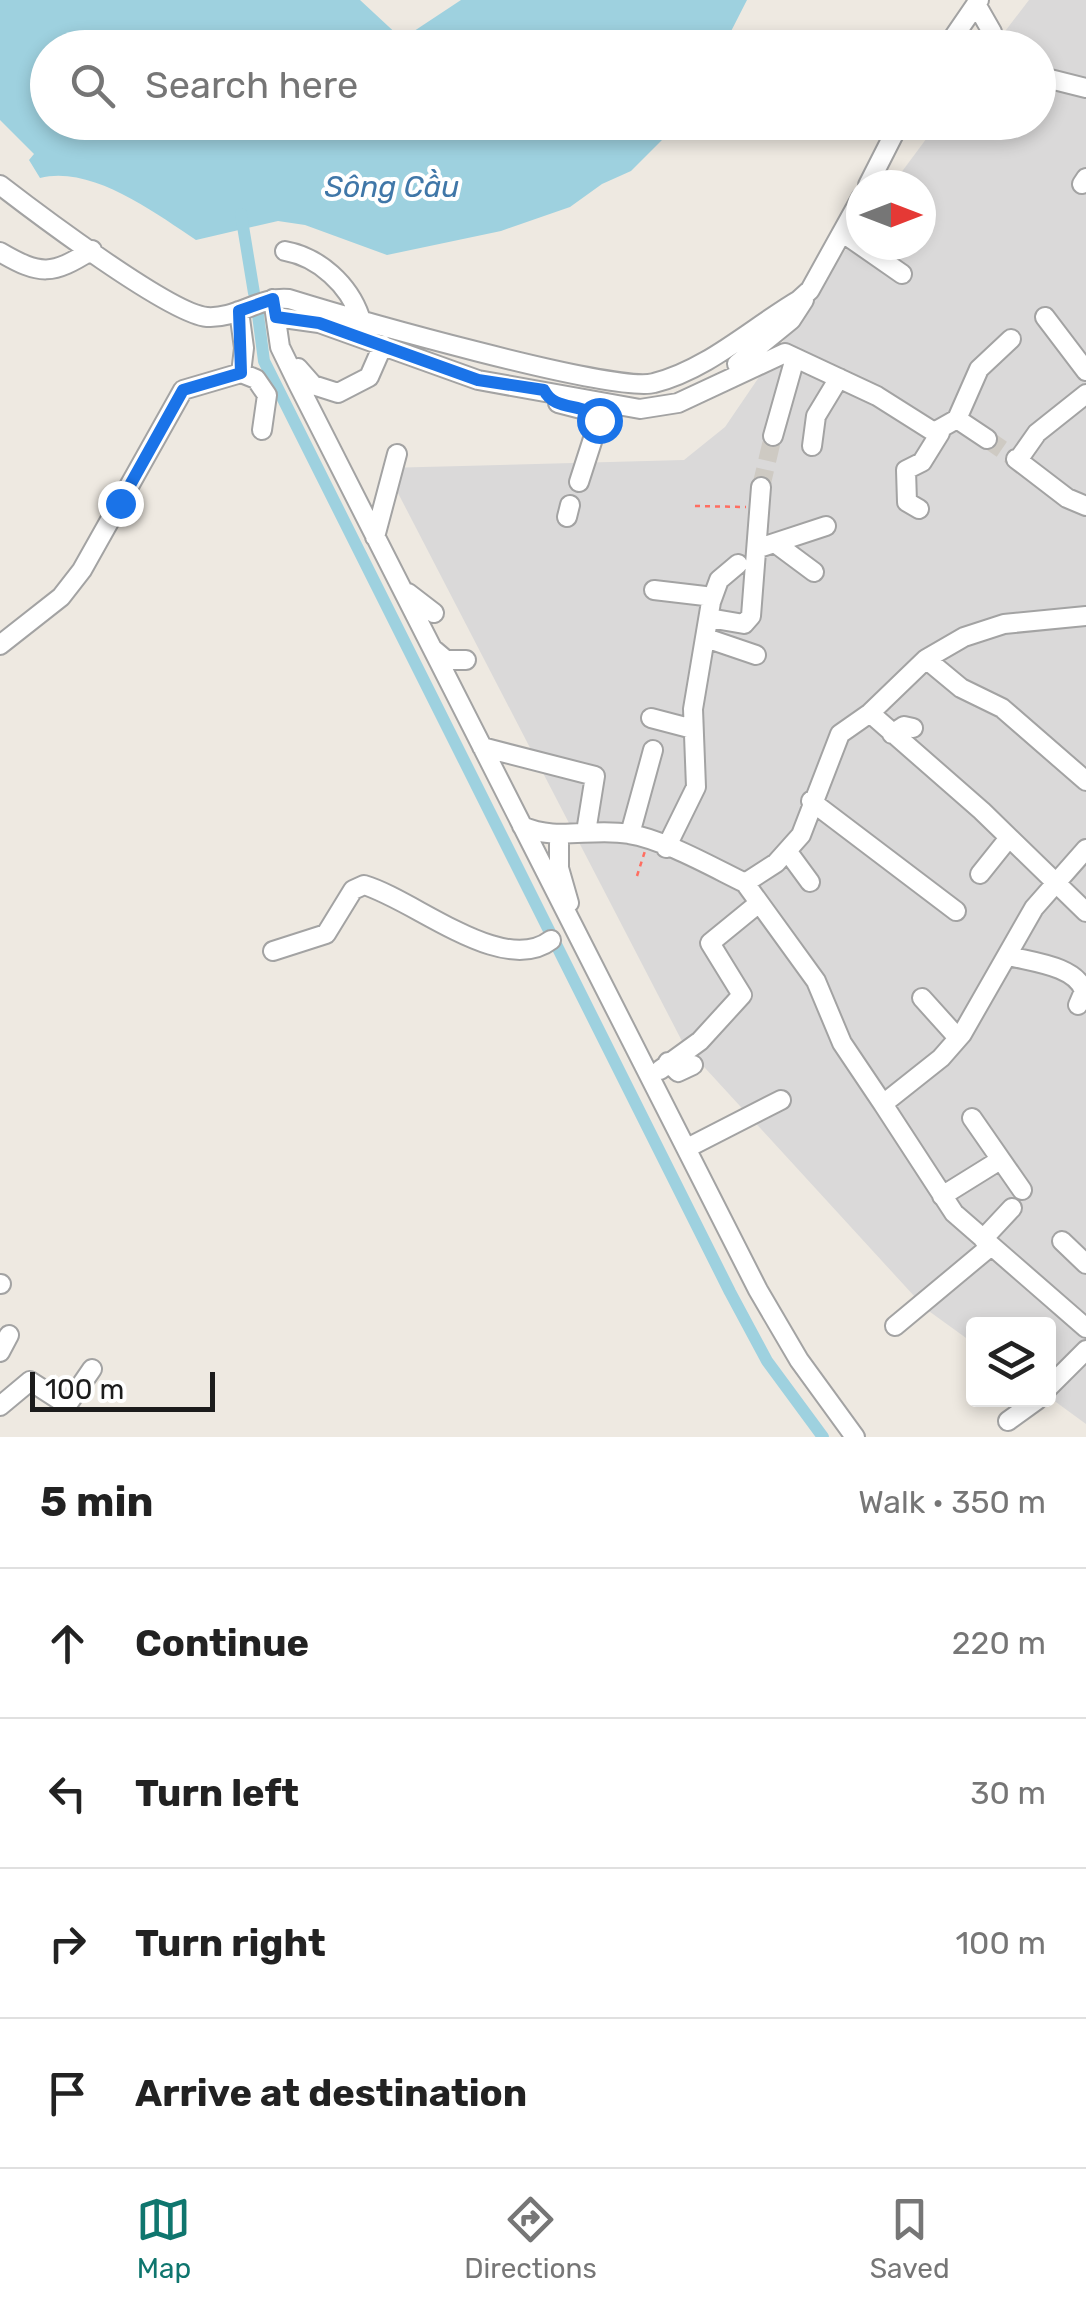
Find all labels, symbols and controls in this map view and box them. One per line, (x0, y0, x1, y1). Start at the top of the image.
search box (30, 30, 1056, 140)
icon: search (65, 58, 120, 113)
text: Search here (145, 62, 358, 108)
water label: Sông Cầu (325, 169, 459, 205)
north arrow (846, 170, 936, 260)
route start (577, 398, 623, 444)
route end (98, 481, 144, 527)
map controls (966, 1317, 1056, 1407)
button: layers (966, 1317, 1056, 1407)
scale bar (30, 1367, 215, 1412)
text: 100 m (45, 1373, 124, 1406)
text: 5 min (40, 1477, 154, 1527)
text: Walk · 350 m (858, 1483, 1046, 1521)
icon: ahead (40, 1616, 95, 1671)
text: Continue (135, 1620, 309, 1666)
text: 220 m (952, 1624, 1046, 1662)
icon: left (40, 1766, 95, 1821)
text: Turn left (135, 1770, 299, 1816)
text: 30 m (970, 1774, 1046, 1812)
icon: right (40, 1916, 95, 1971)
text: Turn right (135, 1920, 326, 1966)
text: 100 m (955, 1924, 1046, 1962)
icon: arrive (40, 2066, 95, 2121)
text: Arrive at destination (135, 2070, 527, 2116)
tab: Map (136, 2192, 191, 2285)
tab: Directions (464, 2192, 597, 2285)
tab: Saved (870, 2192, 950, 2285)

